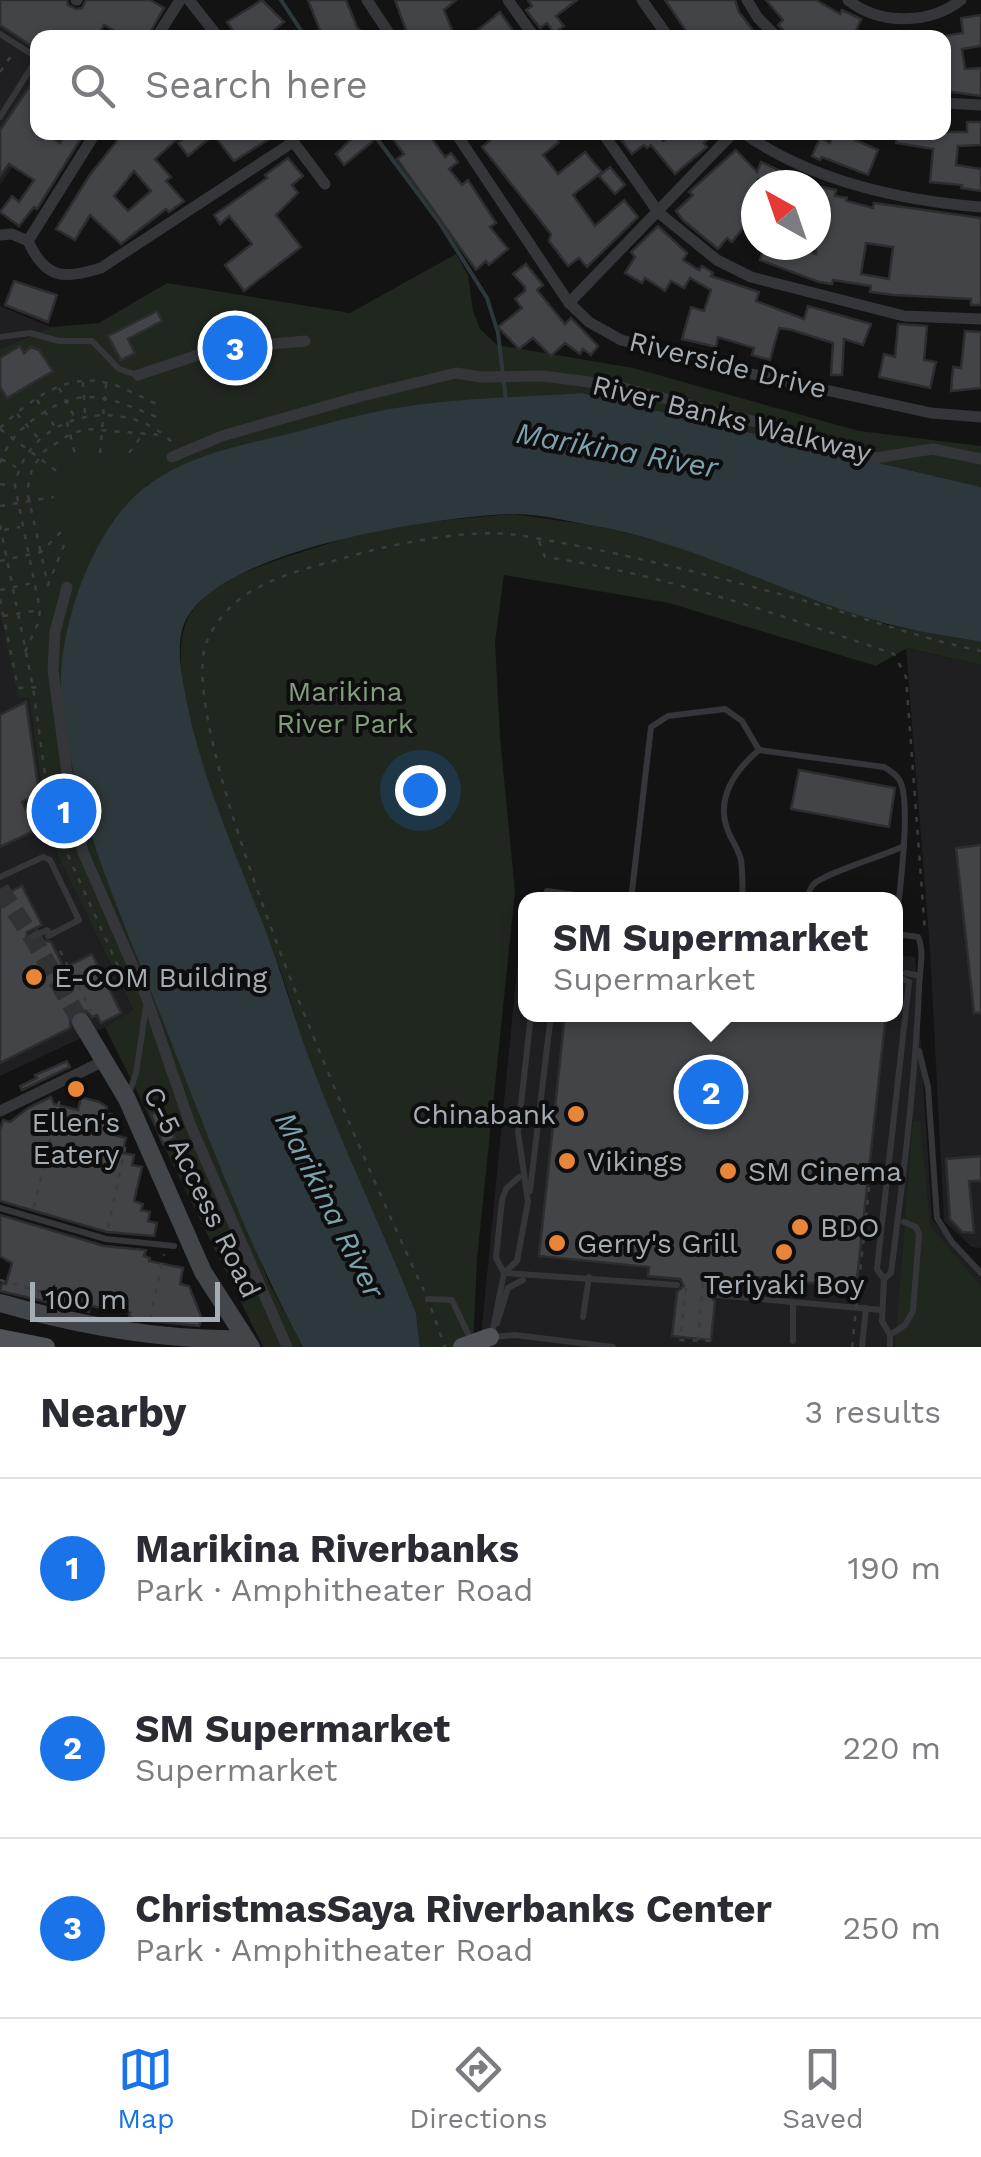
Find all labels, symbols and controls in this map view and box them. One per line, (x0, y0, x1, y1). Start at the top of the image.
search box (30, 30, 951, 140)
icon: search (65, 58, 120, 113)
text: Search here (145, 63, 368, 107)
north arrow (741, 170, 831, 260)
pin: 3 (202, 310, 268, 386)
street label: Riverside Drive (626, 324, 830, 406)
street label: River Banks Walkway (589, 368, 875, 470)
water label: Marikina River (513, 415, 722, 485)
park label: Marikina River Park (276, 675, 414, 740)
your location (395, 765, 446, 816)
pin: 1 (32, 774, 96, 848)
popup (518, 892, 903, 1022)
text: SM Supermarket (553, 916, 868, 960)
text: Supermarket (553, 960, 755, 998)
place label: E-COM Building (54, 961, 267, 994)
marker: E-COM Building (23, 966, 45, 988)
pin: 2 (678, 1054, 744, 1130)
marker: Ellen's Eatery (65, 1078, 87, 1100)
street label: C-5 Access Road (137, 1081, 267, 1303)
place label: Chinabank (412, 1098, 556, 1131)
marker: Chinabank (565, 1103, 587, 1125)
place label: Ellen's Eatery (32, 1106, 120, 1171)
water label: Marikina River (268, 1106, 393, 1305)
place label: Vikings (587, 1145, 683, 1178)
marker: Vikings (556, 1150, 578, 1172)
place label: SM Cinema (748, 1155, 902, 1188)
marker: SM Cinema (717, 1160, 739, 1182)
place label: BDO (820, 1211, 879, 1244)
marker: BDO (789, 1216, 811, 1238)
place label: Gerry's Grill (577, 1227, 738, 1260)
marker: Gerry's Grill (546, 1232, 568, 1254)
marker: Teriyaki Boy (773, 1241, 795, 1263)
place label: Teriyaki Boy (704, 1268, 865, 1301)
scale bar (30, 1277, 220, 1322)
text: 100 m (45, 1283, 127, 1316)
text: Nearby (40, 1388, 187, 1437)
text: 3 results (804, 1393, 941, 1431)
text: Marikina Riverbanks (135, 1527, 519, 1571)
text: 1 (66, 1549, 79, 1587)
text: 190 m (847, 1549, 941, 1587)
text: Park · Amphitheater Road (135, 1571, 533, 1609)
text: SM Supermarket (135, 1707, 450, 1751)
text: 2 (63, 1729, 82, 1767)
text: 220 m (842, 1729, 941, 1767)
text: Supermarket (135, 1751, 337, 1789)
text: ChristmasSaya Riverbanks Center (135, 1887, 772, 1931)
text: 3 (63, 1909, 82, 1947)
text: 250 m (842, 1909, 941, 1947)
text: Park · Amphitheater Road (135, 1931, 533, 1969)
tab: Map (117, 2042, 175, 2135)
tab: Directions (409, 2042, 548, 2135)
tab: Saved (782, 2042, 864, 2135)

